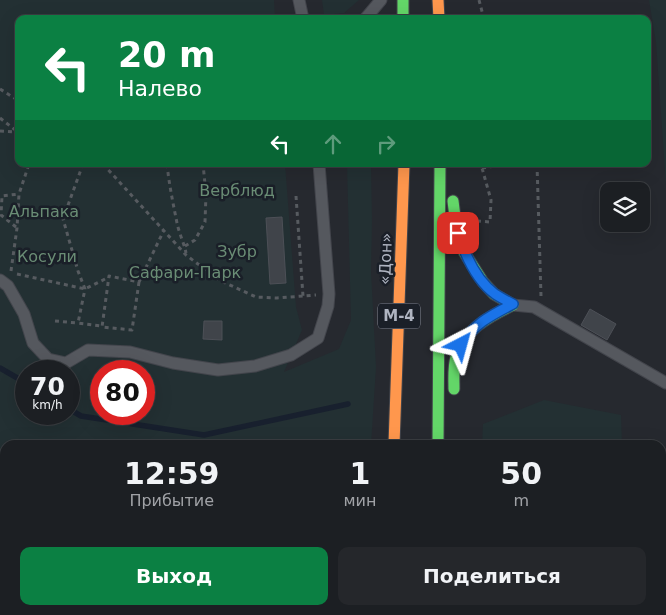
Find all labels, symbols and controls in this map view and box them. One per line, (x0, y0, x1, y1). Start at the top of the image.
icon: left (35, 35, 100, 100)
text: 20 m (118, 35, 215, 75)
text: Налево (118, 76, 202, 101)
icon: left (266, 130, 294, 158)
icon: ahead (319, 130, 347, 158)
icon: right (372, 130, 400, 158)
park label: Верблюд (199, 181, 275, 200)
map controls (600, 182, 650, 232)
button: layers (600, 182, 650, 232)
park label: Альпака (9, 202, 79, 221)
pin (437, 212, 479, 254)
icon: arrive (444, 219, 472, 247)
street label: «Дон» (375, 233, 396, 285)
park label: Зубр (217, 242, 257, 261)
park label: Косули (17, 247, 77, 266)
park label: Сафари-Парк (129, 263, 242, 282)
road number: М-4 (378, 304, 420, 328)
position arrow (434, 318, 486, 370)
speed limit sign: 80 (90, 360, 155, 425)
text: 70 (30, 372, 65, 401)
text: km/h (32, 398, 63, 412)
text: 12:59 (124, 456, 219, 491)
text: 1 (349, 456, 370, 491)
text: 50 (500, 456, 542, 491)
text: Прибытие (129, 491, 214, 510)
text: мин (343, 491, 376, 510)
text: m (513, 491, 529, 510)
button: Выход (20, 547, 328, 605)
button: Поделиться (338, 547, 646, 605)

